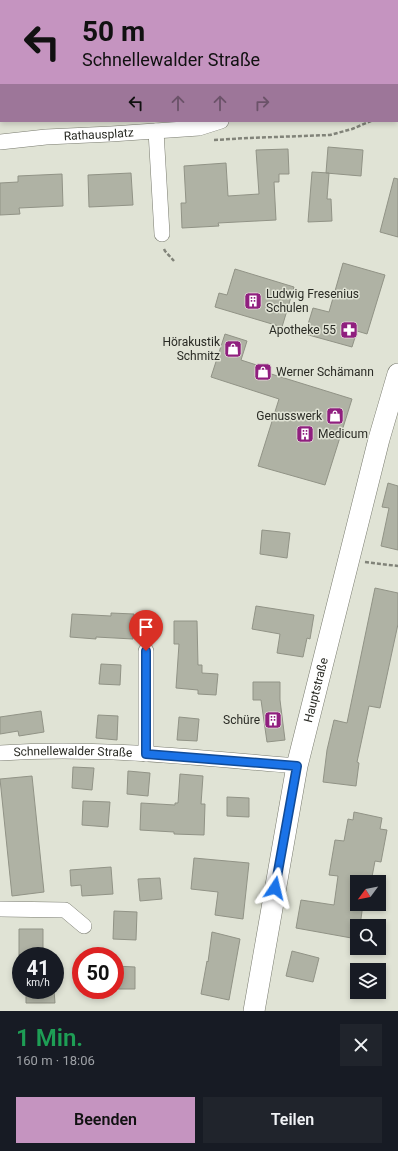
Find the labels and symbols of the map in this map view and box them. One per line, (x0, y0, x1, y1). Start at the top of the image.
street label: Rathausplatz (63, 125, 134, 143)
place label: Ludwig Fresenius Schulen (266, 287, 359, 315)
building icon: Ludwig Fresenius Schulen (243, 291, 263, 311)
pharmacy icon: Apotheke 55 (339, 320, 359, 340)
place label: Apotheke 55 (269, 323, 336, 337)
place label: Hörakustik Schmitz (162, 335, 221, 363)
shop icon: Hörakustik Schmitz (223, 339, 243, 359)
shop icon: Werner Schämann (253, 362, 273, 382)
place label: Werner Schämann (276, 365, 374, 379)
shop icon: Genusswerk (325, 406, 345, 426)
place label: Genusswerk (256, 409, 323, 423)
building icon: Medicum (295, 424, 315, 444)
place label: Medicum (318, 427, 368, 441)
pin (129, 610, 163, 651)
street label: Hauptstraße (301, 656, 331, 724)
building icon: Schüre (263, 710, 283, 730)
place label: Schüre (223, 713, 260, 727)
street label: Schnellewalder Straße (13, 744, 133, 760)
position arrow (254, 867, 296, 909)
north arrow (350, 875, 386, 911)
speed limit sign: 50 (72, 947, 124, 999)

